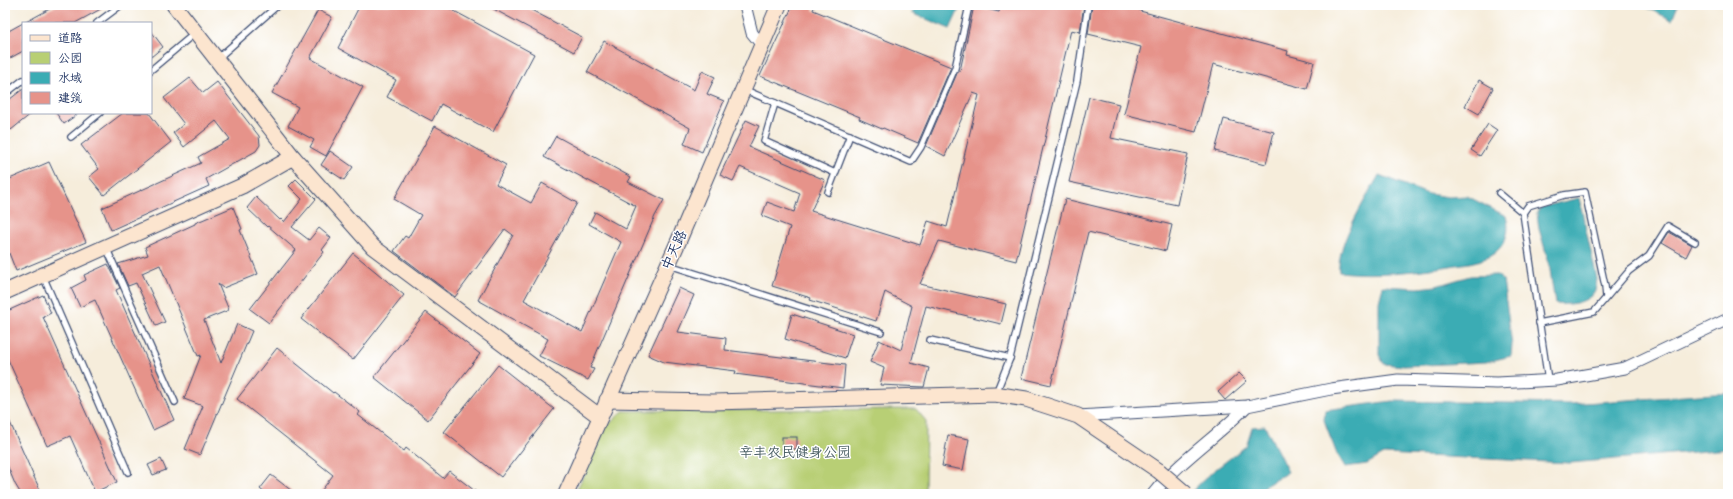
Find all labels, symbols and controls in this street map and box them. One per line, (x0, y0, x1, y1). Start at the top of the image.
legend (22, 22, 152, 114)
text: 道路 (58, 31, 82, 45)
text: 公园 (58, 51, 82, 65)
text: 水域 (58, 71, 82, 85)
text: 建筑 (58, 91, 82, 105)
street label: 中天路 (658, 227, 690, 273)
park label: 辛丰农民健身公园 (739, 444, 851, 461)

